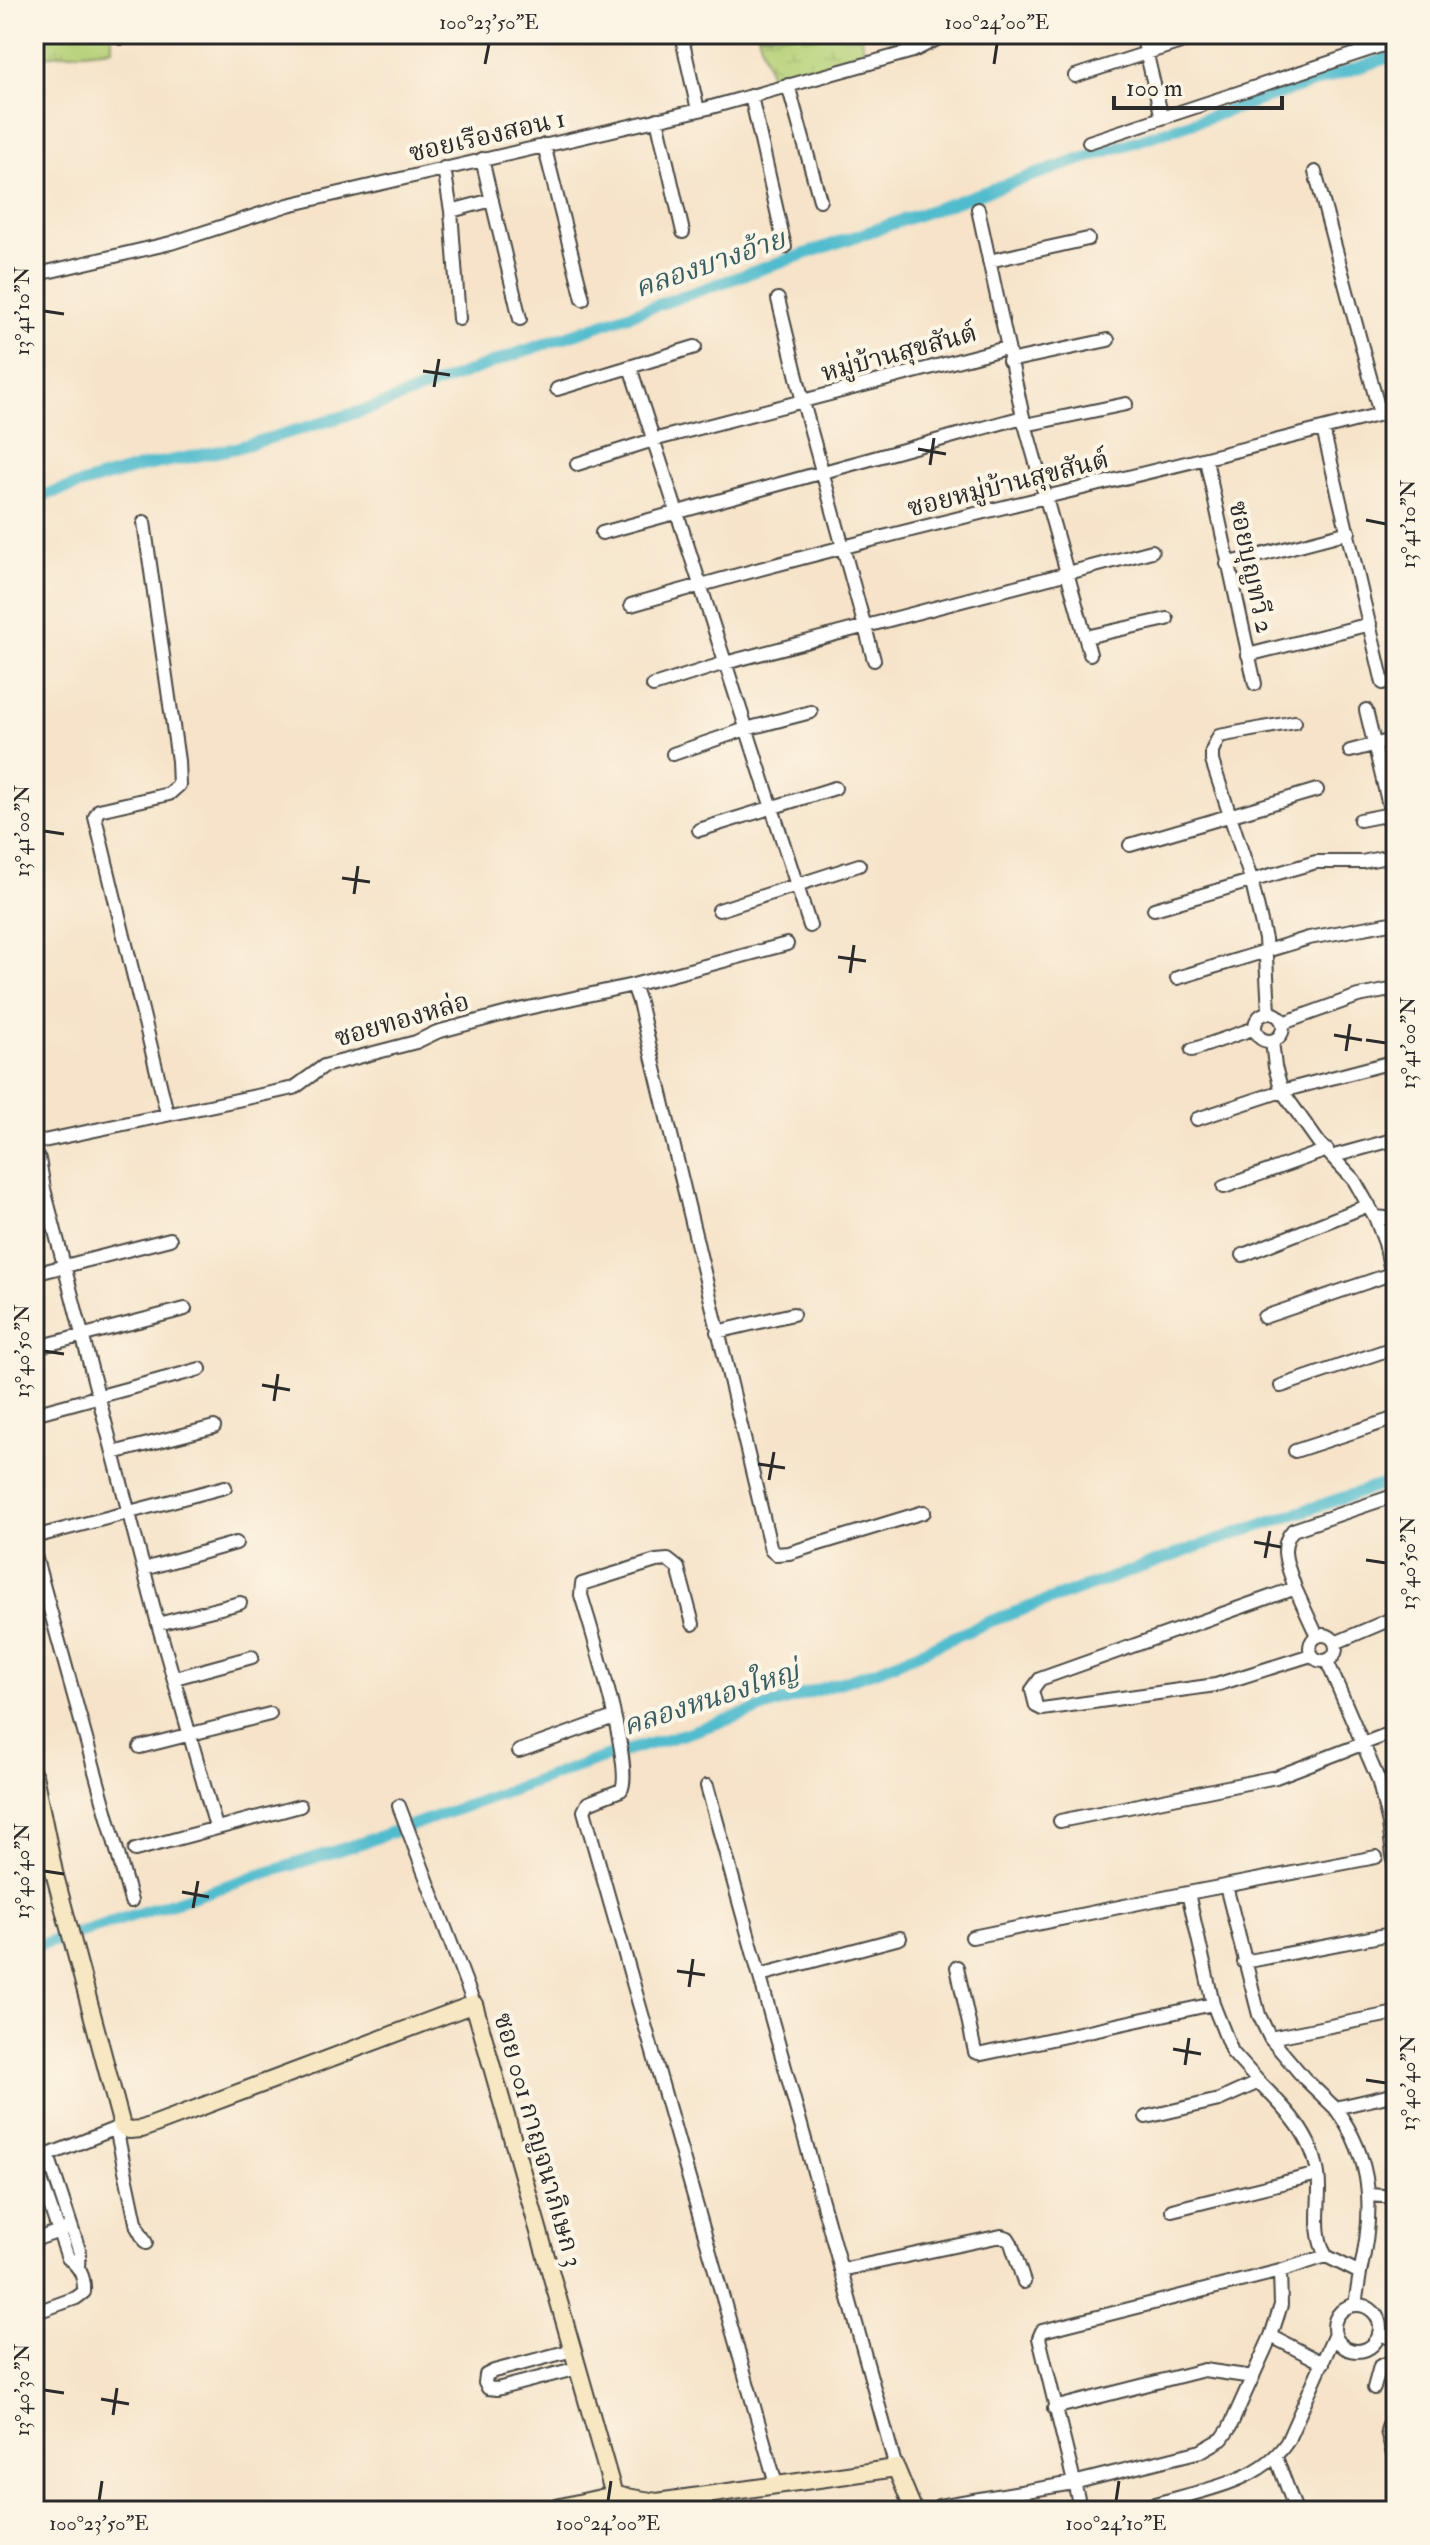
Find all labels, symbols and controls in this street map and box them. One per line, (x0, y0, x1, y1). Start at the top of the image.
text: 100°23'50"E (439, 10, 539, 35)
text: 100°24'00"E (945, 10, 1049, 35)
scale bar (1114, 60, 1282, 110)
text: 100 m (1126, 73, 1183, 104)
street label: ซอยเรืองสอน 1 (406, 102, 568, 170)
water label: คลองบางอ้าย (630, 221, 792, 306)
text: 13°41'10"N (10, 266, 35, 355)
street label: หมู่บ้านสุขสันต์ (817, 316, 981, 390)
street label: ซอยหมู่บ้านสุขสันต์ (904, 443, 1112, 525)
text: 13°41'10"N (1396, 479, 1421, 568)
street label: ซอยบุญทวี 2 (1220, 498, 1281, 636)
text: 13°41'00"N (10, 785, 35, 877)
street label: ซอยทองหล่อ (331, 986, 473, 1054)
text: 13°41'00"N (1396, 997, 1421, 1089)
text: 13°40'50"N (10, 1304, 35, 1398)
text: 13°40'50"N (1396, 1516, 1421, 1610)
water label: คลองหนองใหญ่ (618, 1650, 807, 1744)
text: 13°40'40"N (10, 1823, 35, 1919)
street label: ซอย 001 กาญจนาภิเษก 3 (486, 2009, 590, 2271)
text: 13°40'40"N (1396, 2035, 1421, 2131)
text: 13°40'30"N (10, 2344, 35, 2436)
text: 100°23'50"E (49, 2511, 149, 2536)
text: 100°24'00"E (556, 2511, 660, 2536)
text: 100°24'10"E (1065, 2511, 1167, 2536)

